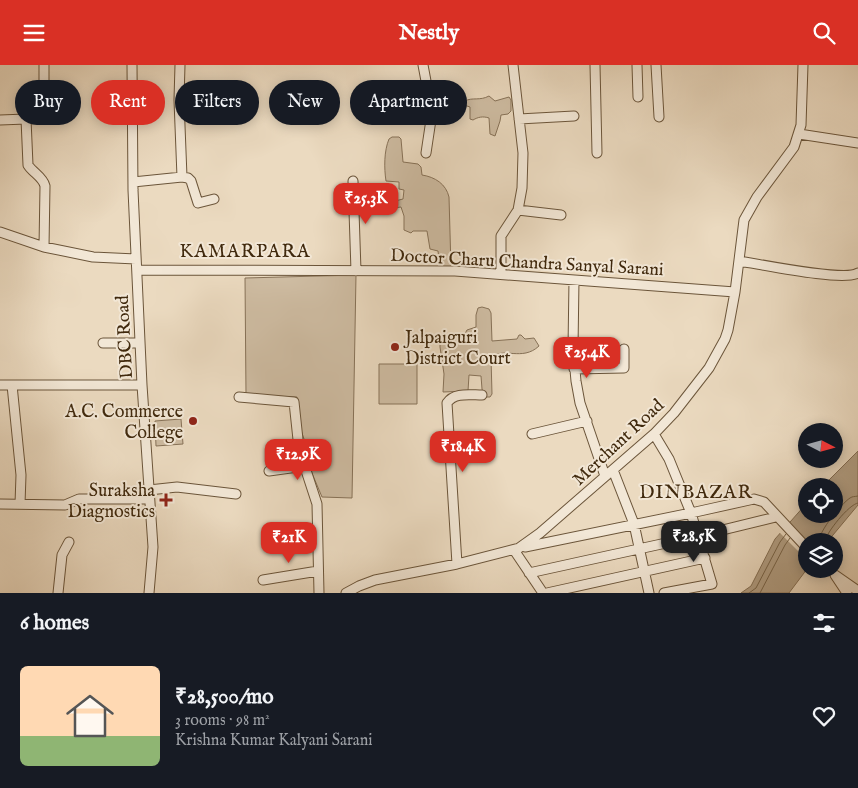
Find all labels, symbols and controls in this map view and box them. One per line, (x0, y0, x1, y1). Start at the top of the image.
icon: menu (20, 19, 48, 47)
text: Nestly (399, 19, 459, 47)
icon: search (810, 19, 838, 47)
chip: Buy (15, 80, 81, 125)
chip: Rent (91, 80, 165, 125)
chip: Filters (175, 80, 259, 125)
chip: New (269, 80, 340, 125)
chip: Apartment (350, 80, 467, 125)
pin: ₹25.3K (325, 183, 407, 225)
text: ₹25.3K (344, 189, 388, 209)
district label: KAMARPARA (179, 240, 311, 264)
street label: Doctor Charu Chandra Sanyal Sarani (390, 245, 664, 282)
street label: DBC Road (112, 294, 139, 379)
place label: Jalpaiguri District Court (403, 327, 511, 371)
pin: ₹25.4K (546, 337, 628, 379)
marker: Jalpaiguri District Court (389, 341, 401, 353)
text: ₹25.4K (564, 343, 610, 363)
street label: Merchant Road (568, 395, 670, 491)
place label: A.C. Commerce College (64, 401, 183, 445)
marker: A.C. Commerce College (187, 415, 199, 427)
north arrow (798, 423, 842, 467)
map controls (798, 423, 843, 578)
pin: ₹18.4K (422, 431, 504, 473)
text: ₹18.4K (441, 437, 485, 457)
pin: ₹12.9K (257, 439, 339, 481)
text: ₹12.9K (276, 445, 320, 465)
button: locate (798, 478, 843, 523)
place label: Suraksha Diagnostics (68, 480, 155, 524)
district label: DINBAZAR (639, 481, 753, 505)
marker: Suraksha Diagnostics (159, 493, 173, 507)
pin: ₹21K (259, 521, 319, 564)
pin: ₹28.5K (653, 521, 735, 563)
text: ₹28.5K (672, 527, 716, 547)
text: ₹21K (272, 528, 306, 548)
button: layers (798, 533, 843, 578)
icon: filters (810, 609, 838, 637)
text: 6 homes (20, 610, 89, 637)
text: ₹28,500/mo (175, 684, 273, 711)
icon: home (60, 686, 120, 746)
icon: heart (810, 702, 838, 730)
text: 3 rooms · 98 m² (175, 711, 270, 731)
text: Krishna Kumar Kalyani Sarani (175, 731, 373, 751)

